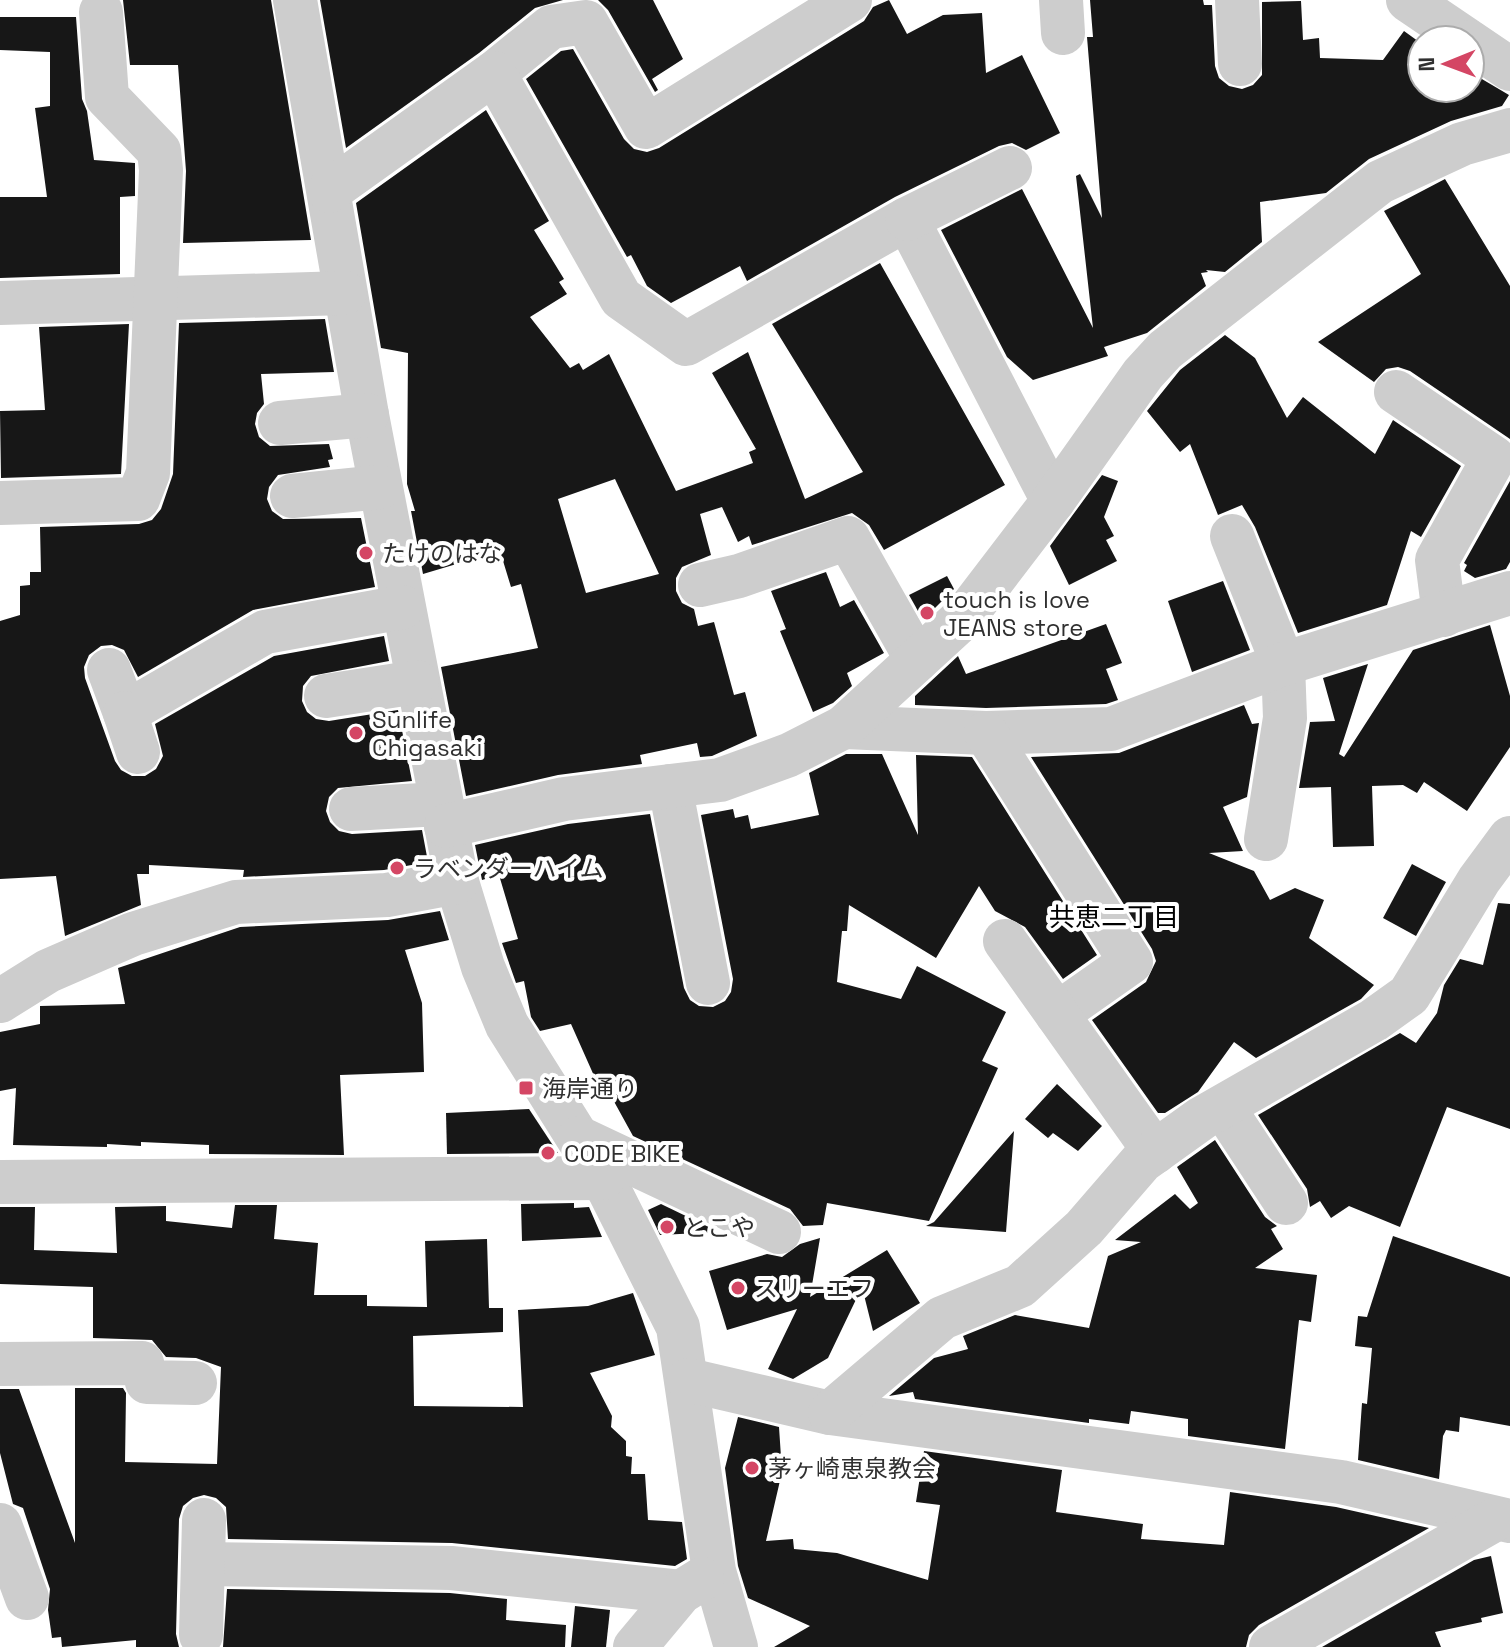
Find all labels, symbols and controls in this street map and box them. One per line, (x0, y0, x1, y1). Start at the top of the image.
north arrow (1406, 24, 1486, 104)
text: N (1412, 57, 1440, 72)
place label: たけのはな (382, 538, 502, 569)
marker: たけのはな (357, 544, 375, 562)
place label: touch is love JEANS store (943, 584, 1090, 643)
marker: touch is love JEANS store (918, 604, 936, 622)
place label: Sunlife Chigasaki (372, 704, 482, 763)
marker: Sunlife Chigasaki (347, 724, 365, 742)
place label: ラベンダーハイム (413, 853, 604, 884)
marker: ラベンダーハイム (388, 859, 406, 877)
district label: 共恵二丁目 (1049, 900, 1179, 934)
place label: 海岸通り (542, 1073, 638, 1104)
marker: 海岸通り (517, 1079, 535, 1097)
place label: CODE BIKE (564, 1138, 680, 1169)
marker: CODE BIKE (539, 1144, 557, 1162)
place label: とこや (683, 1212, 755, 1243)
marker: とこや (658, 1218, 676, 1236)
place label: スリーエフ (754, 1273, 874, 1304)
marker: スリーエフ (729, 1279, 747, 1297)
place label: 茅ヶ崎恵泉教会 (768, 1453, 936, 1484)
marker: 茅ヶ崎恵泉教会 (743, 1459, 761, 1477)

